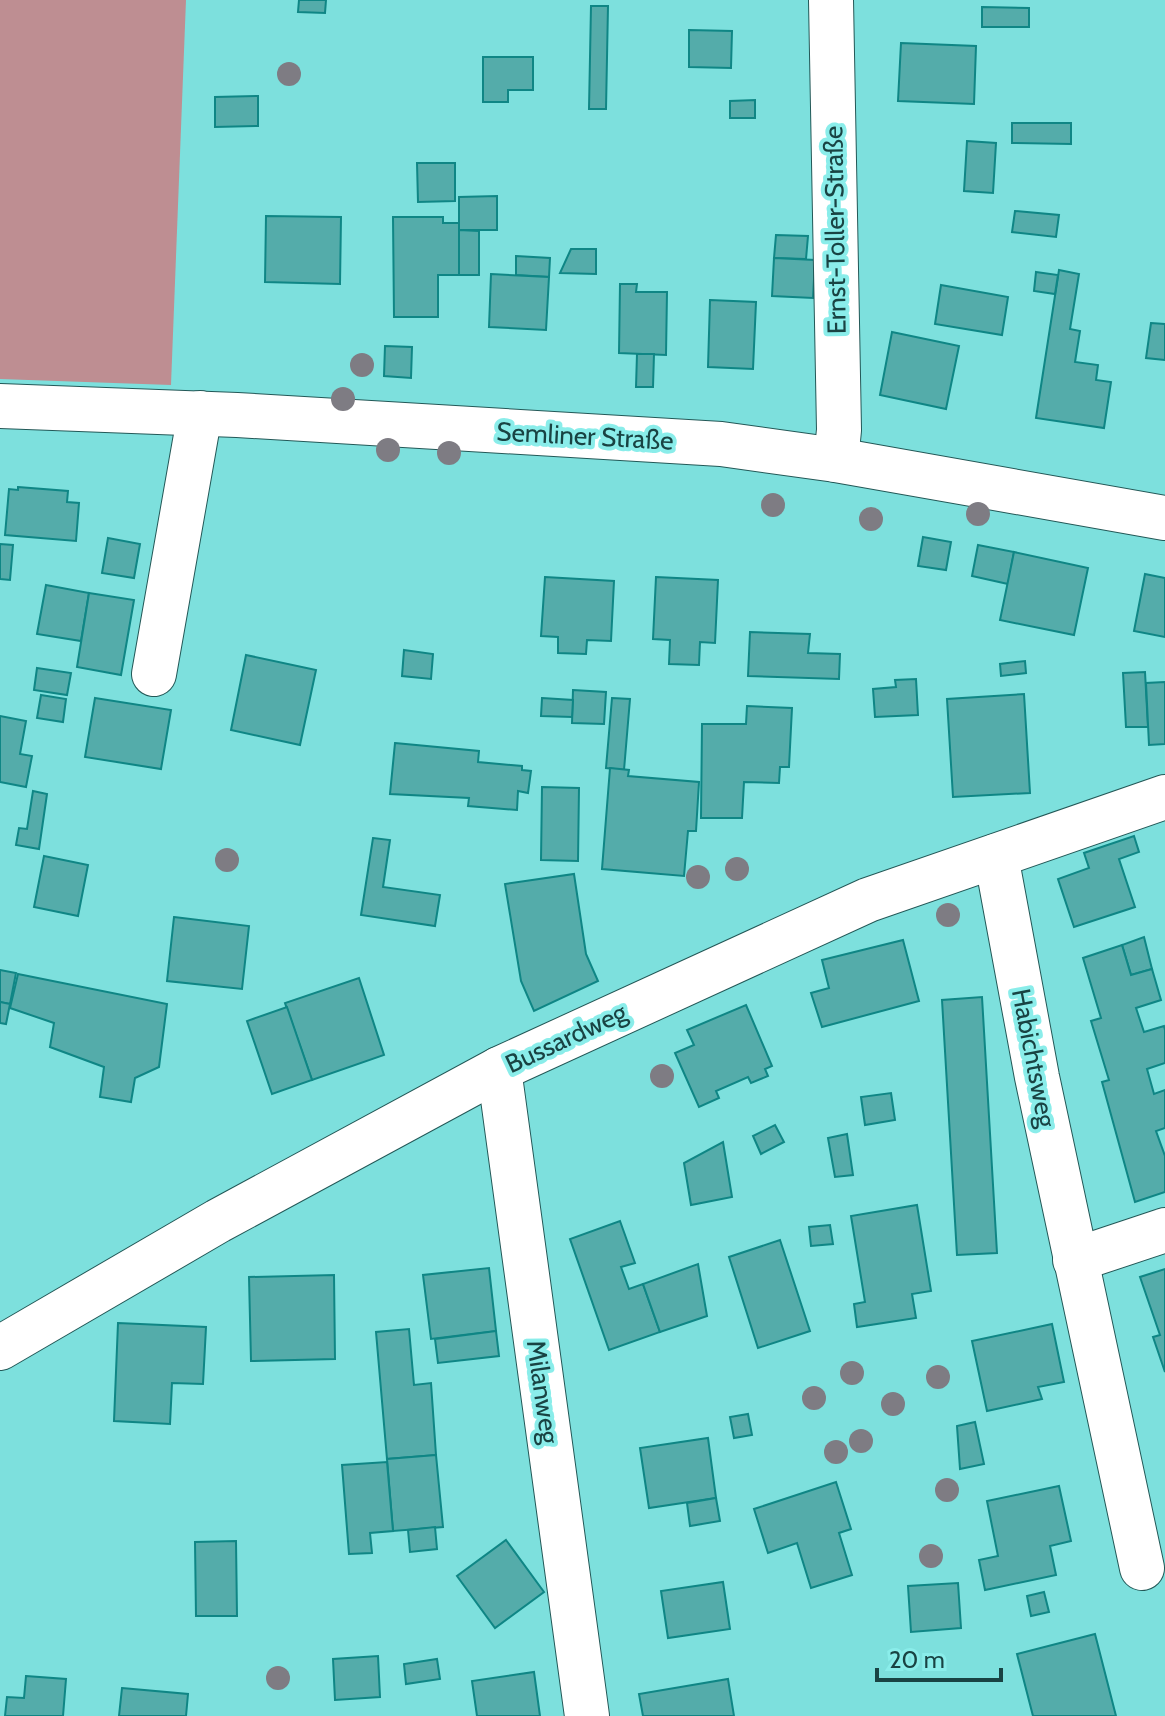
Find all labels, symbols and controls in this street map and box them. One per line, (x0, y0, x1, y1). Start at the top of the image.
street label: Ernst-Toller-Straße (817, 125, 853, 335)
street label: Semliner Straße (496, 415, 674, 457)
street label: Habichtsweg (1005, 986, 1063, 1131)
street label: Bussardweg (500, 996, 633, 1080)
street label: Milanweg (520, 1338, 566, 1447)
scale bar (877, 1632, 1001, 1682)
text: 20 m (889, 1645, 945, 1674)

